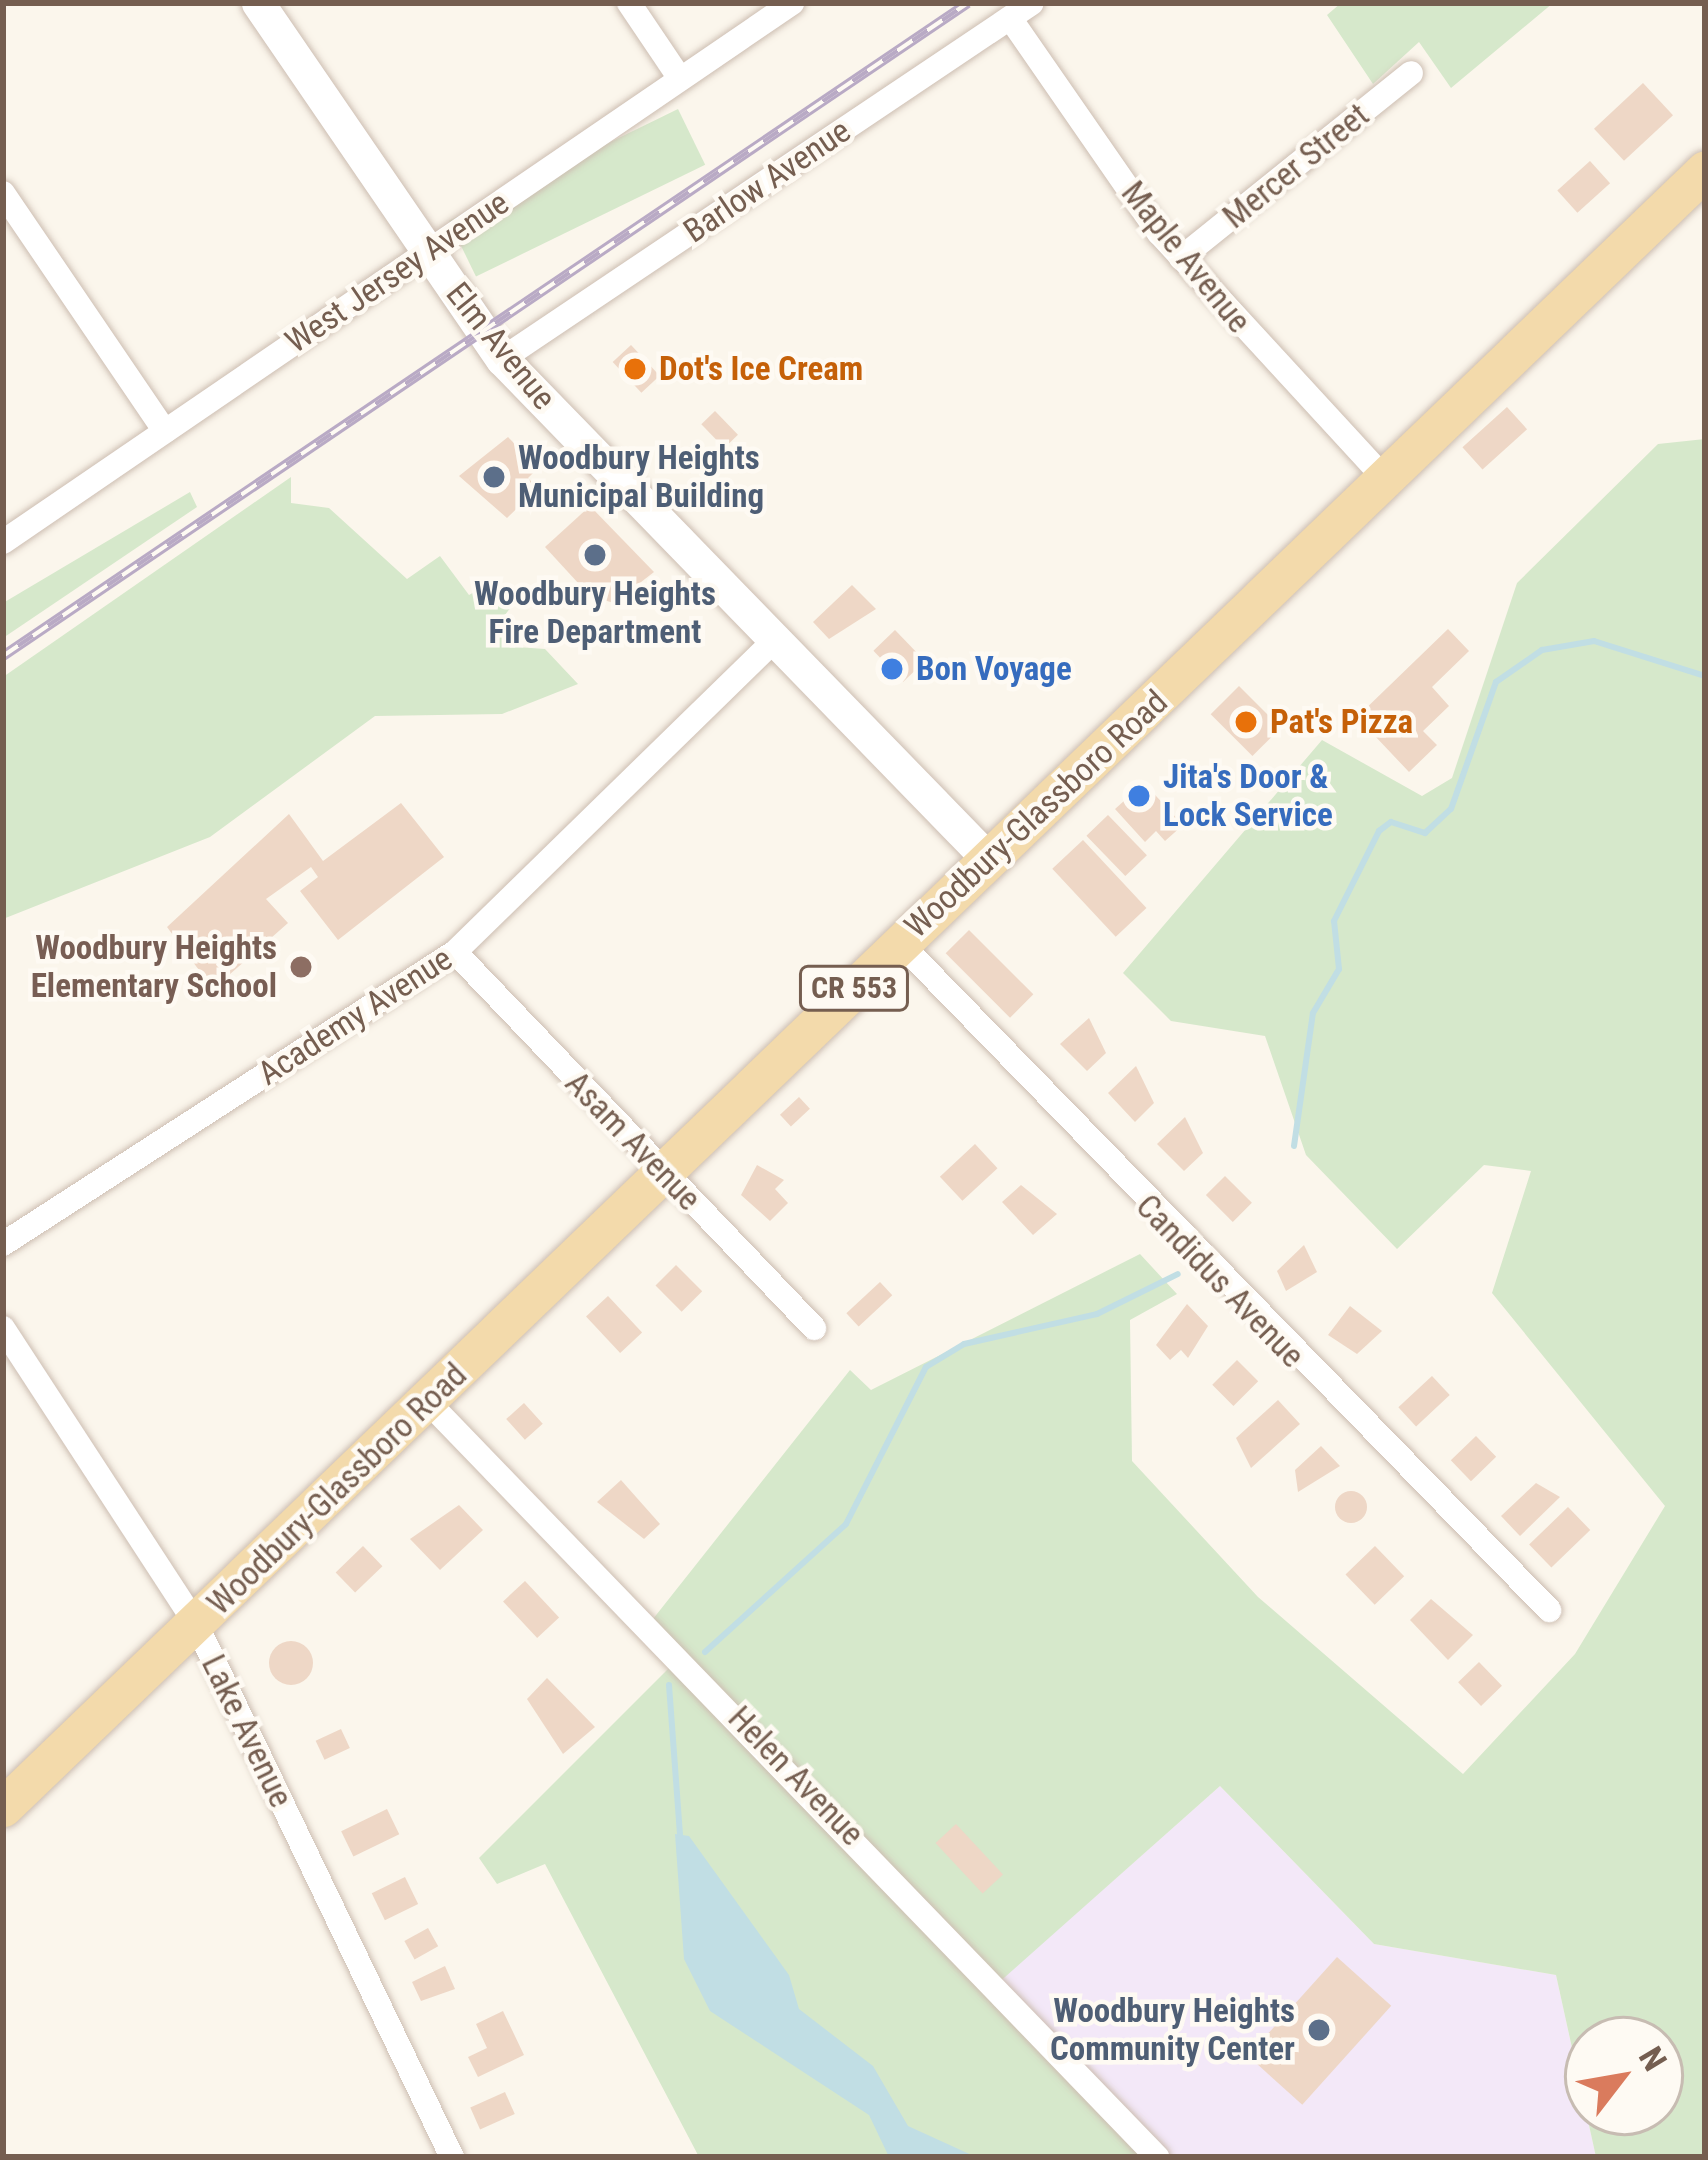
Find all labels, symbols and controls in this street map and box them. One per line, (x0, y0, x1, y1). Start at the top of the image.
street label: Mercer Street (1215, 95, 1377, 237)
street label: Barlow Avenue (676, 111, 858, 251)
street label: Maple Avenue (1113, 174, 1259, 340)
street label: West Jersey Avenue (278, 183, 516, 361)
street label: Elm Avenue (438, 275, 564, 417)
place label: Dot's Ice Cream (659, 349, 863, 389)
marker: Dot's Ice Cream (622, 356, 648, 382)
place label: Woodbury Heights Municipal Building (518, 438, 764, 516)
marker: Woodbury Heights Municipal Building (481, 464, 507, 490)
marker: Woodbury Heights Fire Department (582, 542, 608, 568)
place label: Woodbury Heights Fire Department (474, 574, 716, 652)
place label: Bon Voyage (916, 649, 1072, 689)
marker: Bon Voyage (879, 656, 905, 682)
street label: Woodbury-Glassboro Road (896, 682, 1176, 946)
place label: Pat's Pizza (1270, 702, 1413, 742)
marker: Pat's Pizza (1233, 709, 1259, 735)
place label: Jita's Door & Lock Service (1163, 757, 1333, 835)
marker: Jita's Door & Lock Service (1126, 783, 1152, 809)
place label: Woodbury Heights Elementary School (31, 928, 277, 1006)
street label: Academy Avenue (251, 939, 459, 1093)
marker: Woodbury Heights Elementary School (288, 954, 314, 980)
road number: CR 553 (797, 964, 911, 1012)
street label: Asam Avenue (557, 1063, 709, 1219)
street label: Candidus Avenue (1128, 1187, 1312, 1375)
street label: Woodbury-Glassboro Road (199, 1355, 475, 1623)
street label: Lake Avenue (193, 1649, 301, 1813)
street label: Helen Avenue (720, 1698, 872, 1854)
place label: Woodbury Heights Community Center (1050, 1991, 1295, 2069)
north arrow (1564, 2016, 1684, 2136)
marker: Woodbury Heights Community Center (1306, 2017, 1332, 2043)
text: N (1631, 2040, 1675, 2077)

